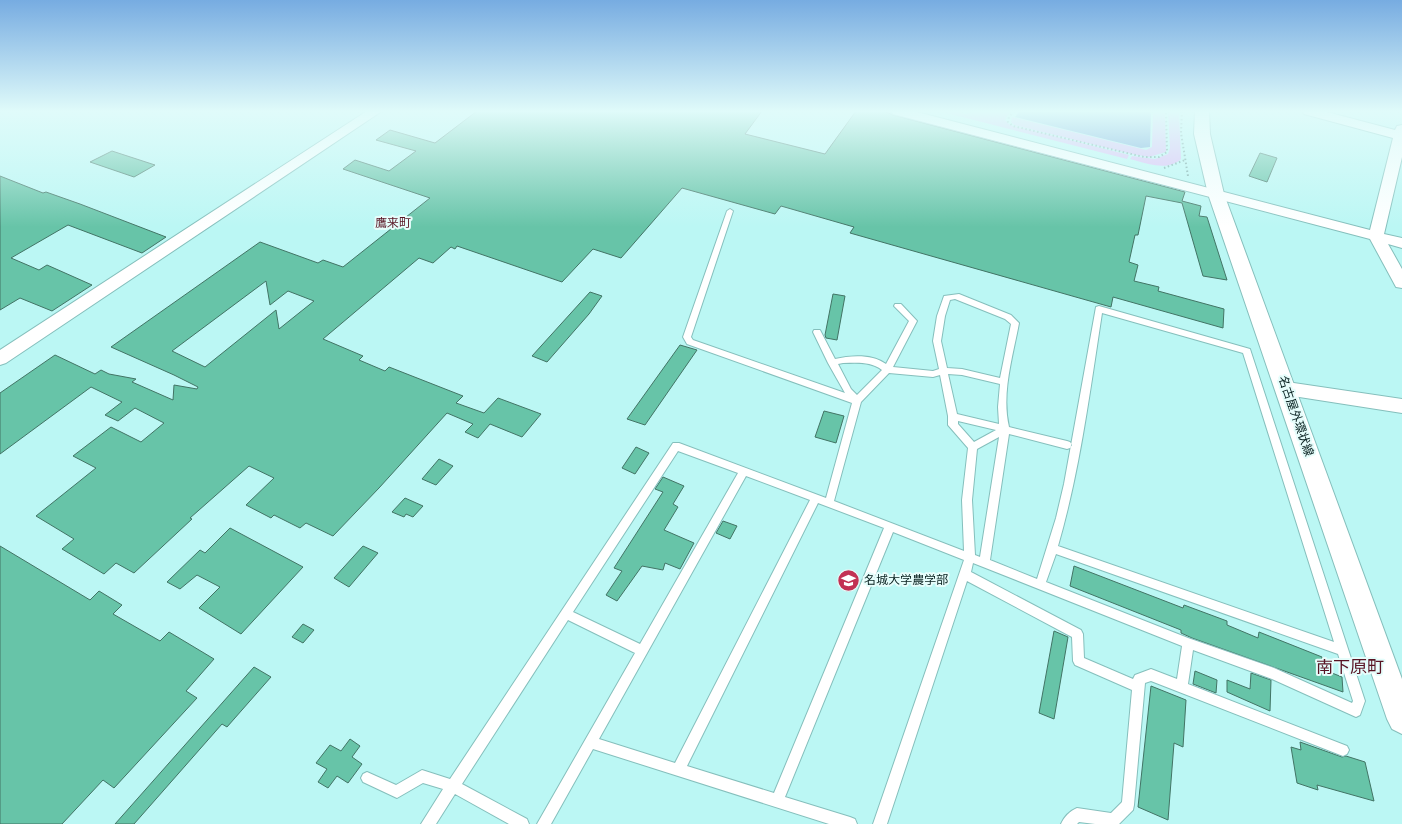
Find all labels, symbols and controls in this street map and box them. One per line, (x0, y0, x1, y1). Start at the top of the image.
district label: 鷹来町 (375, 215, 411, 230)
street label: 名古屋外環状線 (1276, 374, 1317, 458)
school or university icon: 名城大学農学部 (835, 567, 861, 593)
place label: 名城大学農学部 (864, 572, 948, 587)
district label: 南下原町 (1316, 656, 1384, 678)

